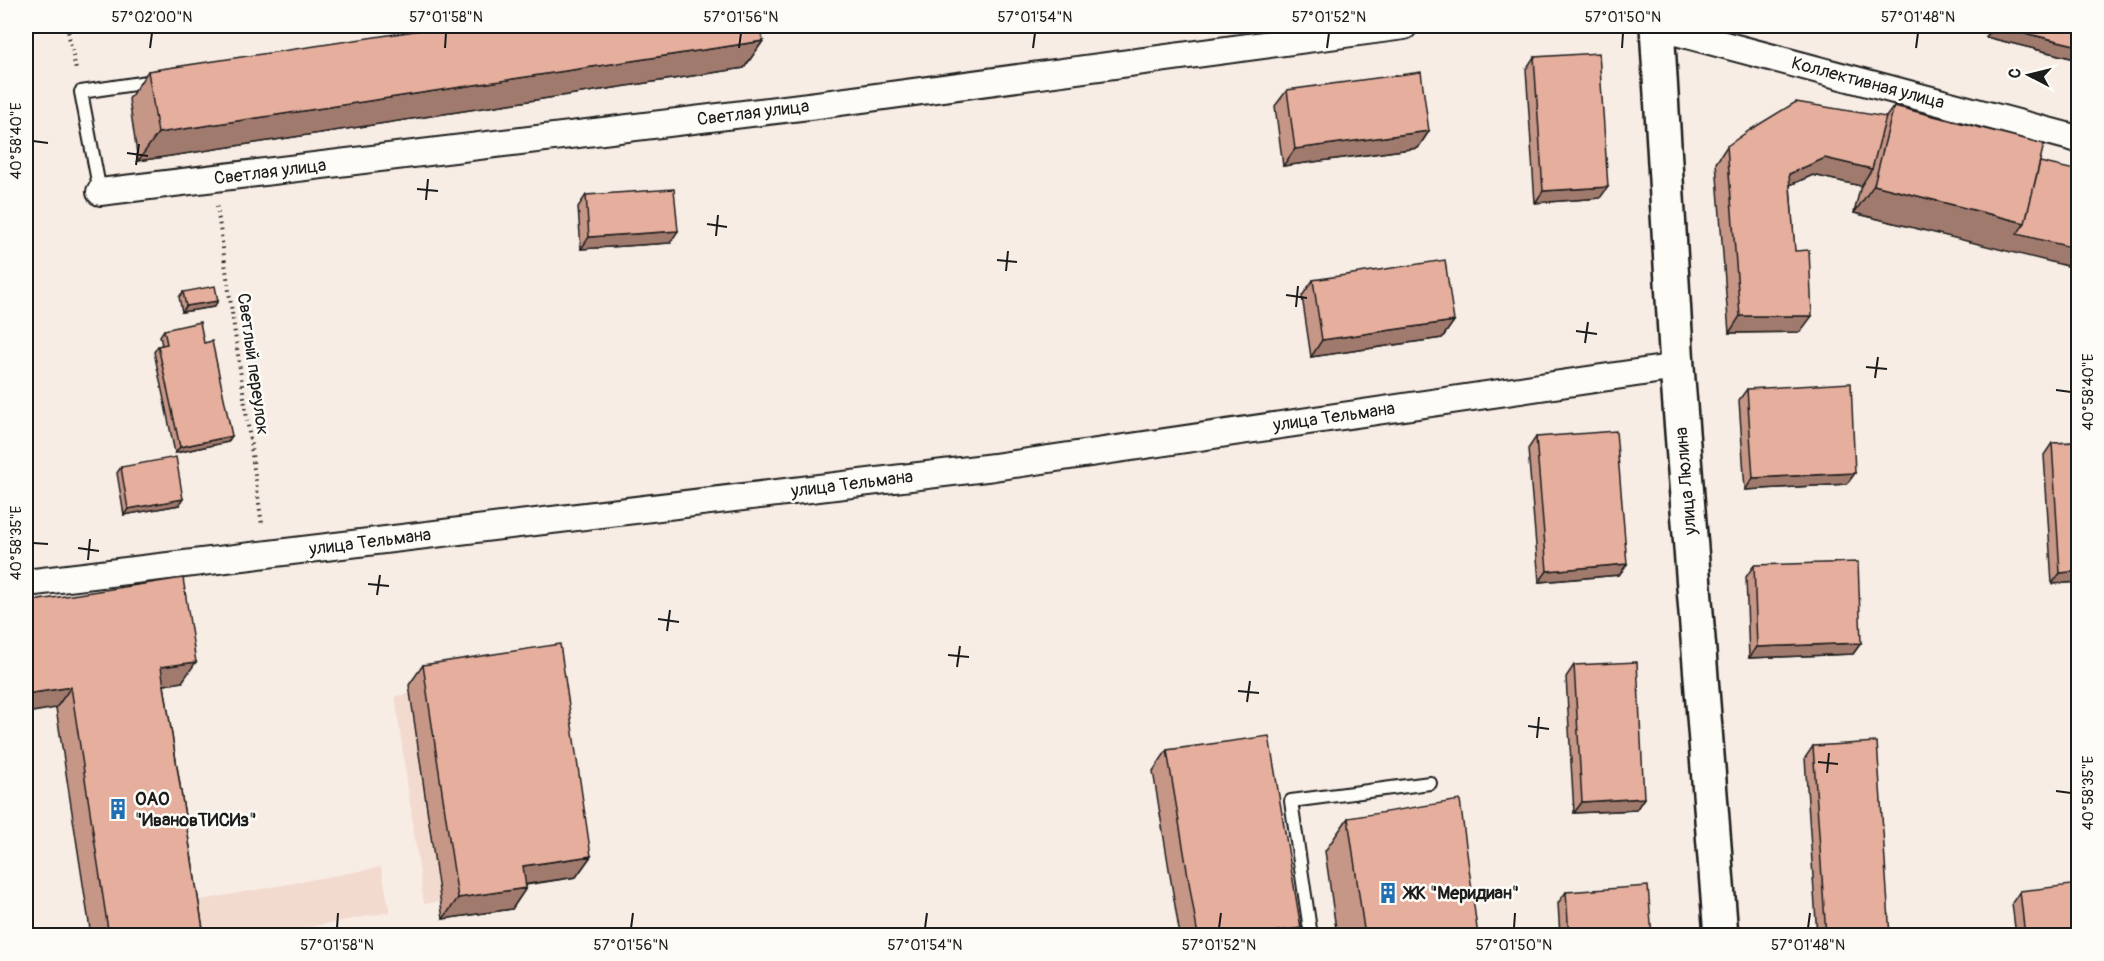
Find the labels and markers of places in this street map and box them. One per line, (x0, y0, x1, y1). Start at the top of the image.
place label: ОАО "ИвановТИСИз" (135, 788, 257, 832)
building icon: ОАО "ИвановТИСИз" (106, 797, 130, 821)
building icon: ЖК "Меридиан" (1376, 881, 1400, 905)
place label: ЖК "Меридиан" (1402, 882, 1519, 905)

